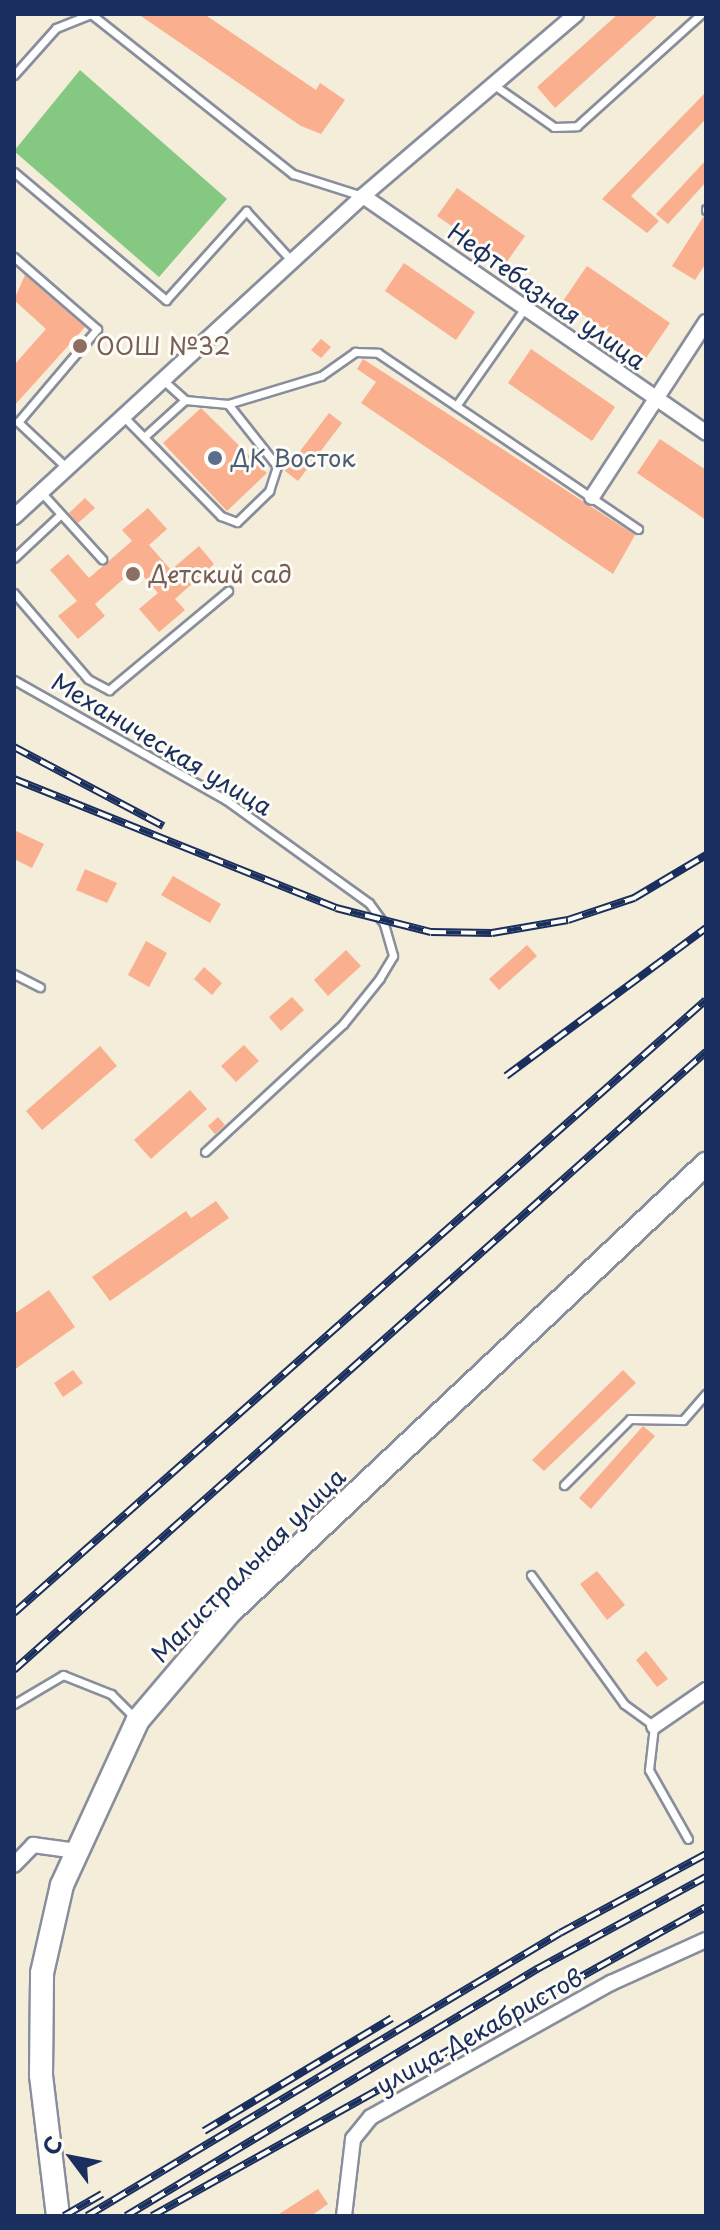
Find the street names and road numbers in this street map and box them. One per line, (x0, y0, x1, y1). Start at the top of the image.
street label: Нефтебазная улица (442, 217, 652, 375)
street label: Механическая улица (46, 666, 278, 822)
street label: Магистральная улица (144, 1461, 352, 1669)
street label: улица Декабристов (370, 1962, 588, 2100)

